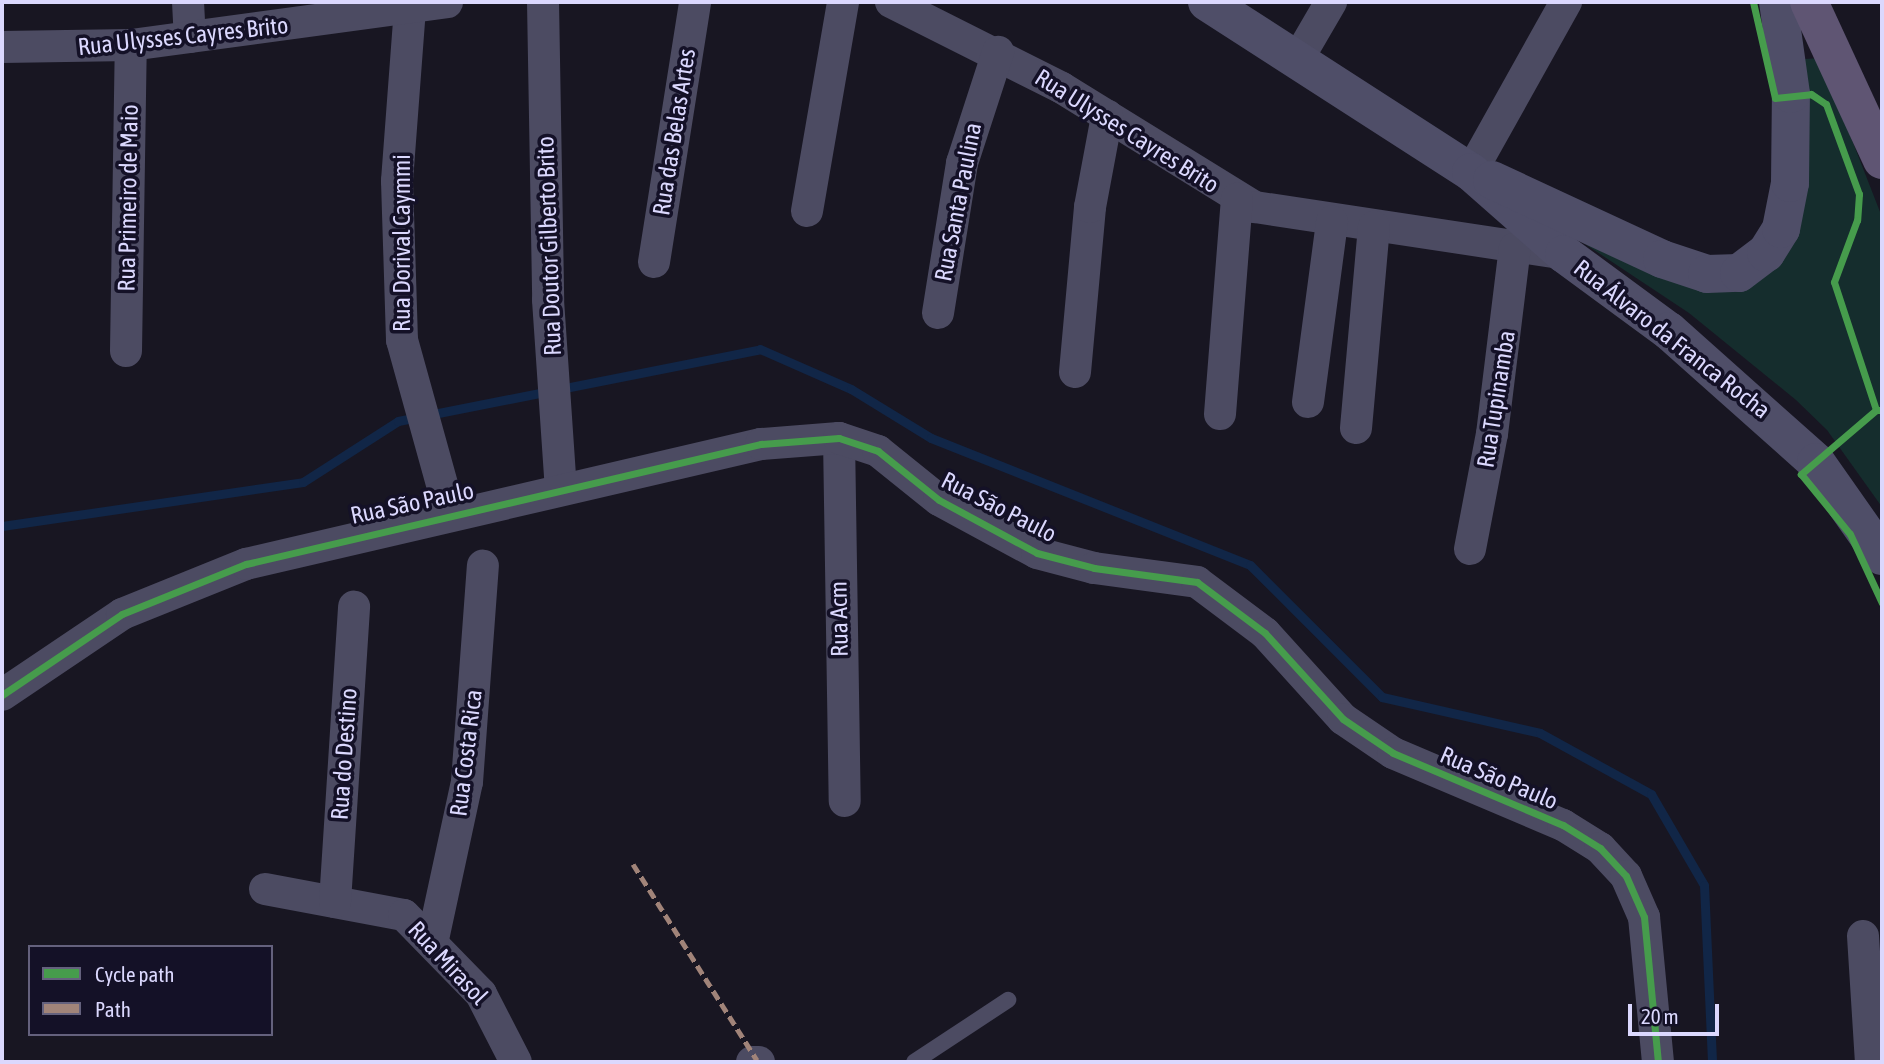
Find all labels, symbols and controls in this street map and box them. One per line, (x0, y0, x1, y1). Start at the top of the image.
street label: Rua Ulysses Cayres Brito (76, 11, 290, 61)
street label: Rua das Belas Artes (647, 47, 701, 217)
street label: Rua Ulysses Cayres Brito (1030, 63, 1224, 199)
street label: Rua Primeiro de Maio (112, 104, 144, 292)
street label: Rua Santa Paulina (929, 120, 987, 284)
street label: Rua Doutor Gilberto Brito (531, 136, 567, 356)
street label: Rua Dorival Caymmi (388, 154, 416, 332)
street label: Rua Álvaro da Franca Rocha (1568, 253, 1776, 425)
street label: Rua Tupinamba (1471, 328, 1521, 470)
street label: Rua São Paulo (937, 466, 1061, 548)
street label: Rua São Paulo (348, 476, 476, 530)
street label: Rua Acm (824, 581, 854, 657)
street label: Rua do Destino (325, 687, 363, 821)
street label: Rua Costa Rica (444, 688, 488, 818)
street label: Rua São Paulo (1436, 740, 1562, 816)
street label: Rua Mirasol (402, 915, 494, 1011)
legend (28, 945, 273, 1036)
text: Cycle path (95, 962, 174, 986)
scale bar (1632, 990, 1723, 1034)
text: Path (95, 997, 131, 1021)
text: 20 m (1641, 1004, 1679, 1028)

